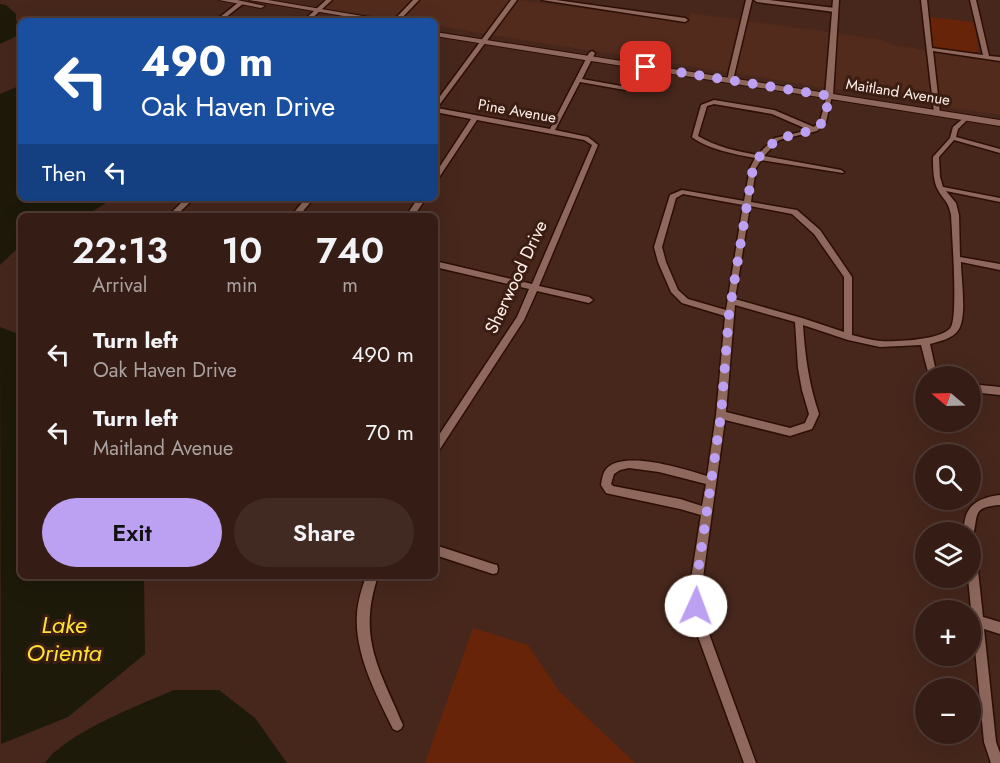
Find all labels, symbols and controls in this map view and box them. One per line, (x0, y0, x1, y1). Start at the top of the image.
text: 490 m (141, 31, 273, 92)
pin (620, 41, 671, 92)
icon: left (42, 42, 120, 120)
icon: arrive (629, 50, 662, 83)
street label: Maitland Avenue (844, 73, 952, 111)
text: Oak Haven Drive (141, 87, 335, 126)
street label: Pine Avenue (476, 93, 558, 129)
icon: left (99, 156, 132, 189)
text: Then (42, 157, 87, 189)
street label: Sherwood Drive (478, 216, 554, 338)
text: 22:13 (72, 224, 168, 276)
text: 10 (222, 224, 262, 276)
text: 740 (316, 224, 384, 276)
text: Arrival (92, 271, 147, 300)
text: min (226, 271, 258, 300)
text: m (342, 271, 358, 300)
text: Turn left (93, 324, 178, 356)
icon: left (42, 338, 75, 371)
text: 490 m (352, 338, 414, 370)
text: Oak Haven Drive (93, 356, 237, 385)
north arrow (915, 366, 981, 432)
map controls (915, 366, 981, 744)
text: Turn left (93, 402, 178, 434)
icon: left (42, 416, 75, 449)
text: 70 m (365, 416, 414, 448)
text: Maitland Avenue (93, 434, 233, 463)
button: search (915, 444, 981, 510)
button: Exit (42, 498, 222, 567)
button: Share (234, 498, 414, 567)
button: layers (915, 522, 981, 588)
position arrow (664, 574, 728, 638)
button: + (915, 600, 981, 666)
water label: Lake Orienta (26, 607, 102, 670)
button: − (915, 678, 981, 744)

